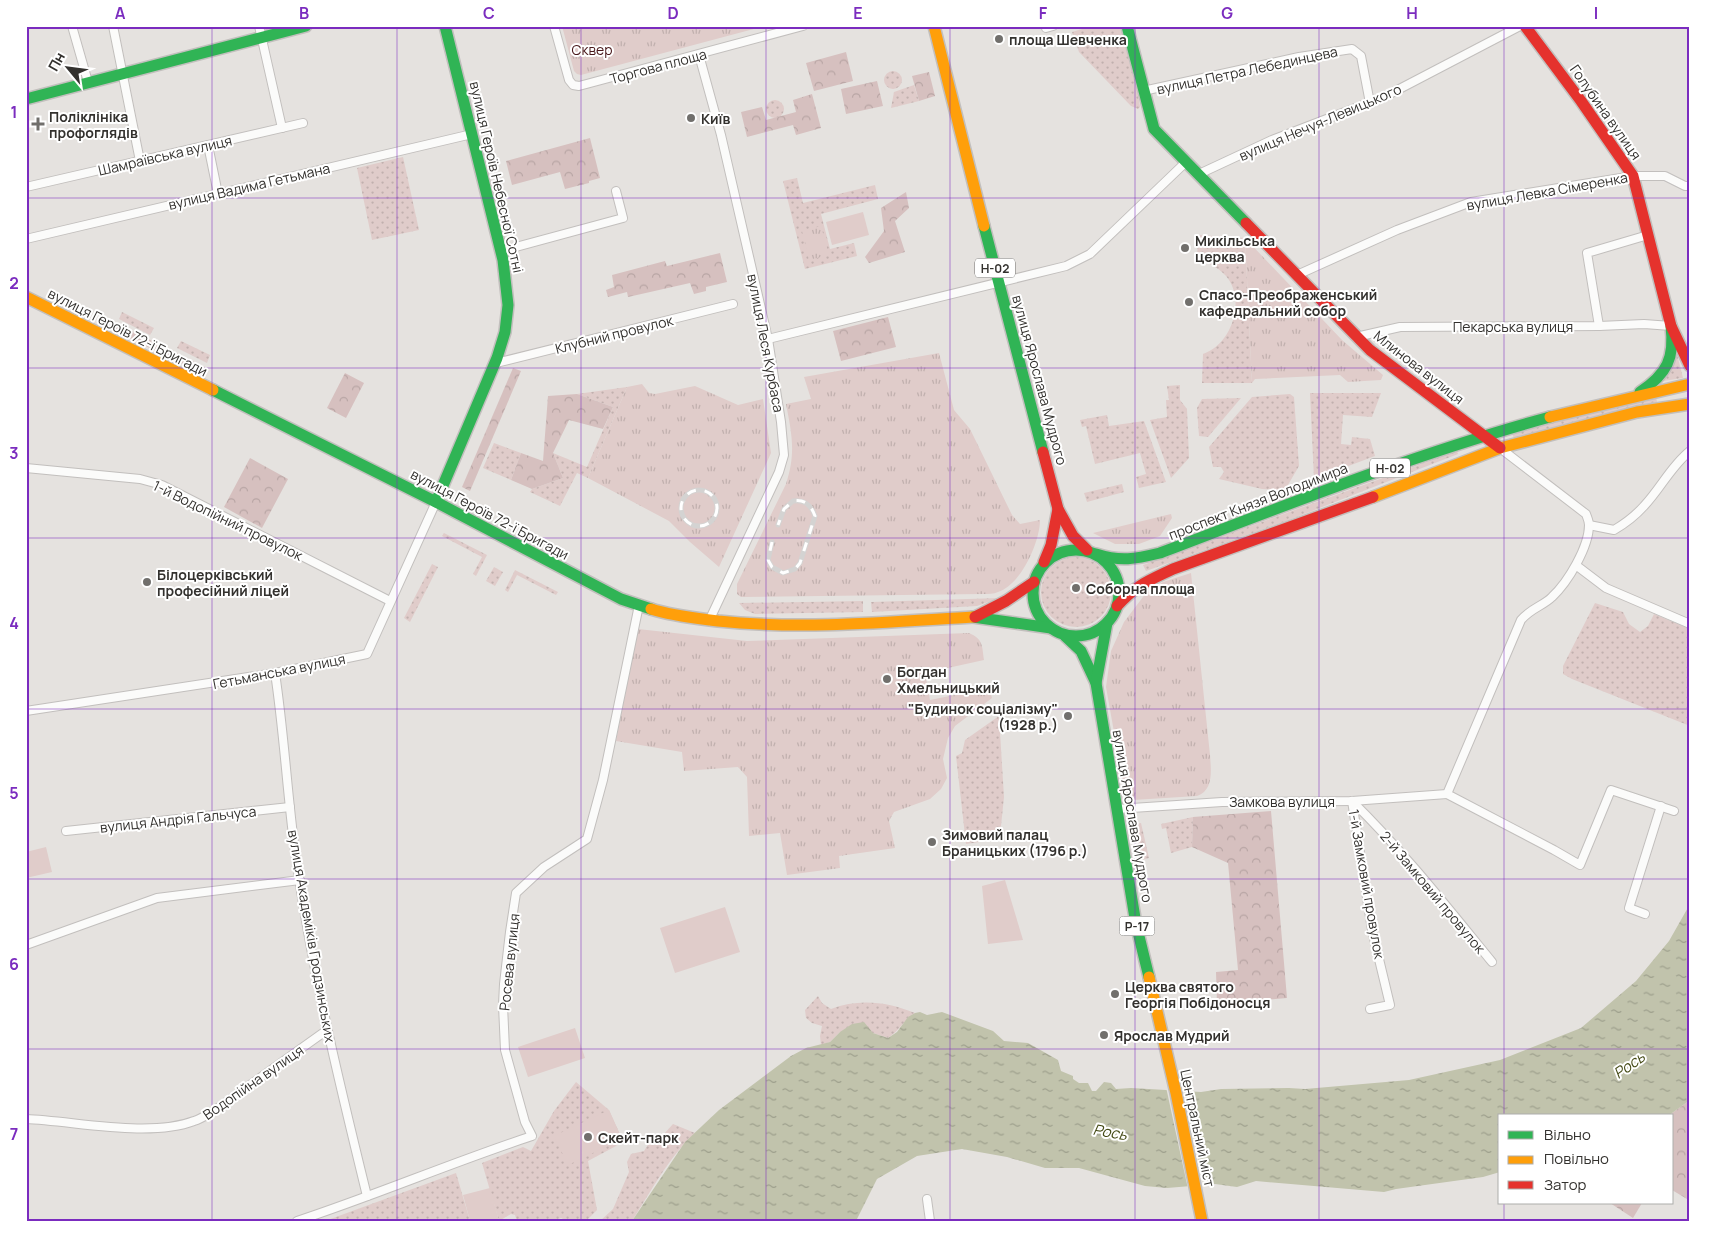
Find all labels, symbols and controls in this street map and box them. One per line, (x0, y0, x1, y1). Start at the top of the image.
text: A (115, 2, 126, 24)
text: B (299, 2, 309, 24)
text: C (483, 2, 495, 24)
text: D (667, 2, 679, 24)
text: E (853, 2, 863, 24)
text: F (1039, 2, 1048, 24)
text: G (1221, 2, 1233, 24)
text: H (1406, 2, 1418, 24)
text: I (1594, 2, 1598, 24)
place label: площа Шевченка (1009, 30, 1127, 49)
marker: площа Шевченка (993, 33, 1005, 45)
park label: Сквер (572, 40, 612, 59)
north arrow (42, 42, 92, 92)
street label: вулиця Петра Лебединцева (1155, 42, 1339, 98)
street label: Торгова площа (608, 44, 708, 88)
text: Пн (43, 49, 69, 74)
street label: Голубина вулиця (1566, 61, 1646, 163)
street label: вулиця Героїв Небесної Сотні (466, 79, 528, 275)
street label: вулиця Нечуя-Левицького (1236, 79, 1404, 165)
text: 1 (10, 101, 18, 123)
place label: Поліклініка профоглядів (49, 107, 138, 142)
place label: Київ (701, 109, 730, 128)
marker: Київ (685, 112, 697, 124)
marker: Поліклініка профоглядів (31, 117, 45, 131)
street label: Шамраївська вулиця (96, 130, 234, 180)
street label: вулиця Вадима Гетьмана (166, 158, 332, 214)
street label: вулиця Левка Сімеренка (1465, 167, 1629, 215)
place label: Микільська церква (1195, 231, 1275, 266)
marker: Микільська церква (1179, 242, 1191, 254)
road number: Н-02 (975, 258, 1015, 278)
text: 2 (9, 272, 19, 294)
street label: вулиця Леся Курбаса (743, 272, 789, 414)
street label: вулиця Героїв 72-ї Бригади (45, 283, 211, 381)
place label: Спасо-Преображенський кафедральний собор (1199, 285, 1377, 320)
street label: вулиця Ярослава Мудрого (1008, 293, 1072, 467)
marker: Спасо-Преображенський кафедральний собор (1183, 296, 1195, 308)
street label: Клубний провулок (553, 310, 676, 358)
street label: Пекарська вулиця (1453, 317, 1573, 336)
street label: Млинова вулиця (1370, 326, 1468, 408)
text: 3 (9, 442, 19, 464)
street label: проспект Князя Володимира (1166, 458, 1350, 544)
road number: Н-02 (1370, 458, 1410, 478)
street label: вулиця Героїв 72-ї Бригади (408, 464, 572, 564)
street label: 1-й Водопійний провулок (150, 475, 307, 565)
place label: Білоцерківський професійний ліцей (157, 565, 289, 600)
marker: Білоцерківський професійний ліцей (141, 576, 153, 588)
place label: Соборна площа (1086, 579, 1195, 598)
marker: Соборна площа (1070, 582, 1082, 594)
text: 4 (9, 612, 19, 634)
street label: Гетьманська вулиця (211, 649, 347, 693)
place label: Богдан Хмельницький (897, 662, 1000, 697)
marker: Богдан Хмельницький (881, 673, 893, 685)
place label: "Будинок соціалізму" (1928 р.) (908, 699, 1058, 734)
marker: "Будинок соціалізму" (1928 р.) (1062, 710, 1074, 722)
street label: вулиця Ярослава Мудрого (1108, 728, 1158, 904)
text: 5 (9, 782, 19, 804)
street label: Замкова вулиця (1229, 792, 1335, 811)
street label: вулиця Андрія Гальчуса (99, 801, 257, 837)
street label: 1-й Замковий провулок (1344, 808, 1390, 961)
place label: Зимовий палац Браницьких (1796 р.) (942, 825, 1088, 860)
street label: 2-й Замковий провулок (1376, 827, 1491, 958)
street label: вулиця Академіків Гродзинських (284, 828, 340, 1044)
marker: Зимовий палац Браницьких (1796 р.) (926, 836, 938, 848)
street label: Росева вулиця (494, 912, 524, 1012)
road number: Р-17 (1120, 916, 1154, 936)
text: 6 (9, 953, 19, 975)
place label: Церква святого Георгія Побідоносця (1125, 977, 1270, 1012)
marker: Церква святого Георгія Побідоносця (1109, 988, 1121, 1000)
place label: Ярослав Мудрий (1114, 1026, 1230, 1045)
marker: Ярослав Мудрий (1098, 1029, 1110, 1041)
street label: Водопійна вулиця (199, 1040, 307, 1124)
water label: Рось (1609, 1046, 1650, 1083)
street label: Центральний міст (1176, 1068, 1220, 1188)
legend (1498, 1114, 1674, 1204)
water label: Рось (1091, 1119, 1130, 1145)
text: 7 (10, 1123, 18, 1145)
text: Вільно (1544, 1124, 1591, 1145)
place label: Скейт-парк (598, 1128, 679, 1147)
marker: Скейт-парк (582, 1131, 594, 1143)
text: Повільно (1544, 1148, 1609, 1169)
text: Затор (1544, 1174, 1587, 1195)

